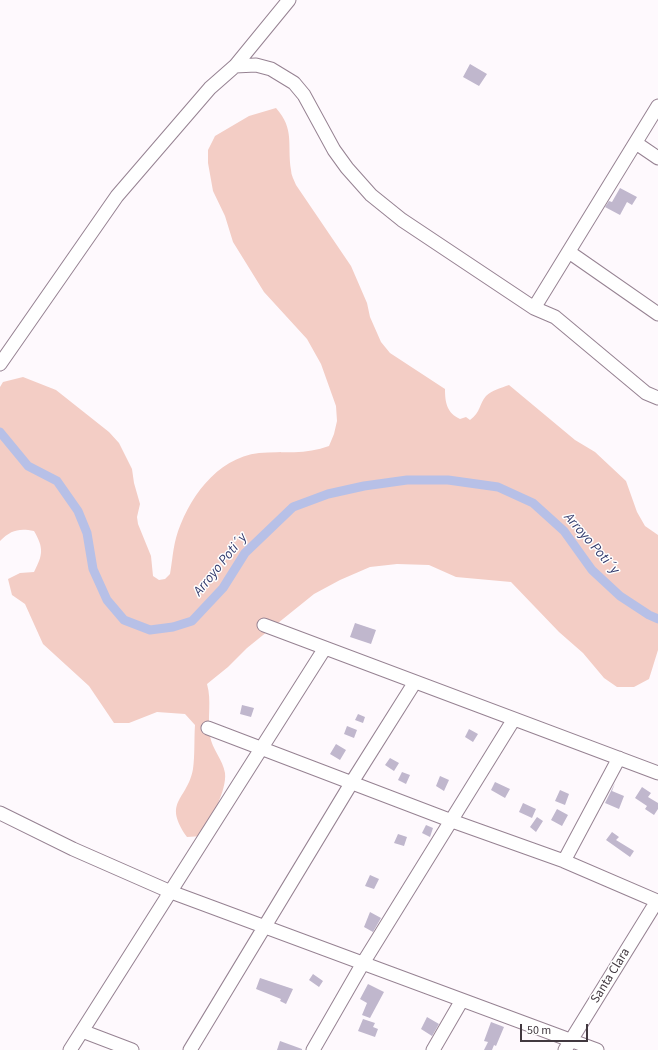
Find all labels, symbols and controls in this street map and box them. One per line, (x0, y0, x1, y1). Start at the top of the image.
water label: Arroyo Poti´y (560, 510, 622, 578)
water label: Arroyo Poti´y (191, 530, 251, 600)
street label: Santa Clara (588, 946, 634, 1006)
scale bar (522, 1016, 590, 1042)
text: 50 m (527, 1022, 551, 1039)

